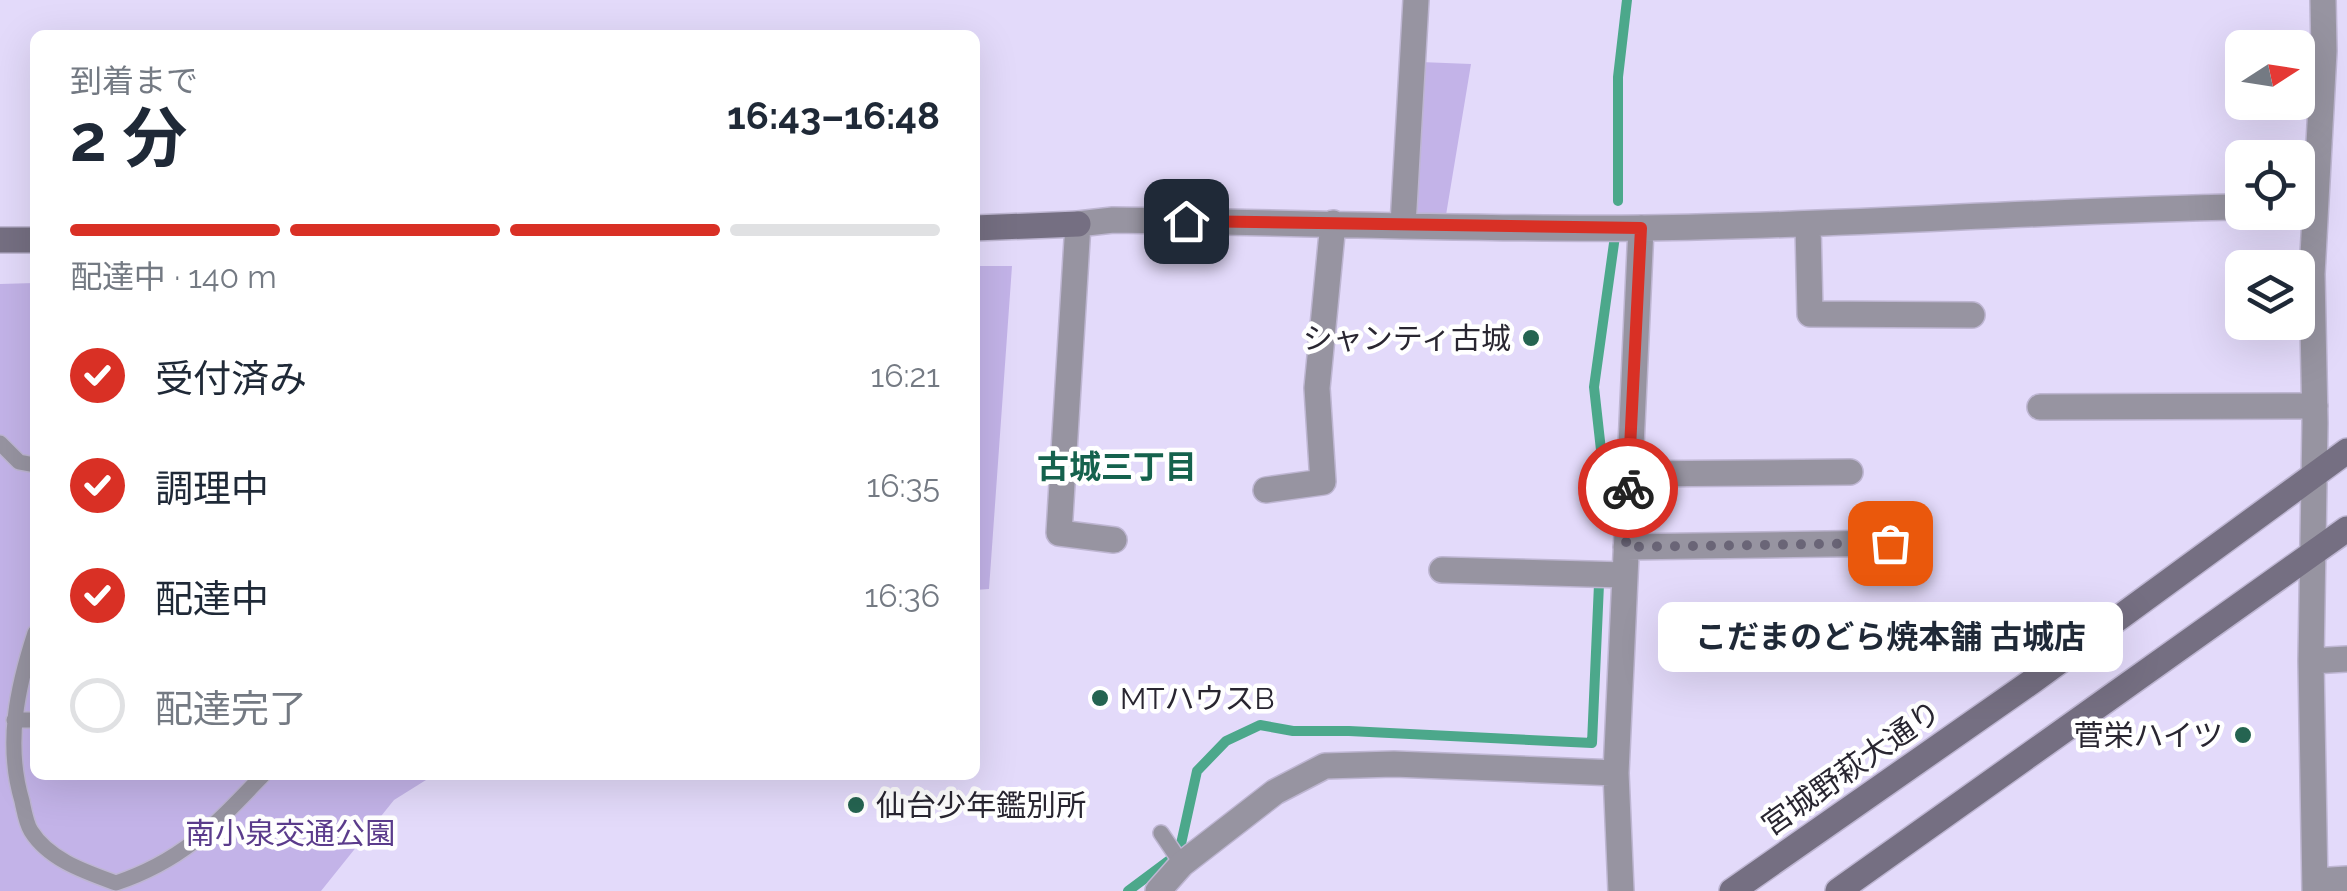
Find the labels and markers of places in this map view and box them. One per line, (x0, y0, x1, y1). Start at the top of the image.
pin (1144, 179, 1229, 264)
place label: シャンティ古城 (1303, 321, 1511, 356)
marker: シャンティ古城 (1520, 327, 1542, 349)
pin (1848, 501, 1933, 586)
callout: こだまのどら焼本舗 古城店 (1658, 603, 2122, 673)
place label: MTハウスB (1120, 681, 1275, 716)
marker: MTハウスB (1089, 687, 1111, 709)
place label: 菅栄ハイツ (2074, 718, 2223, 753)
marker: 菅栄ハイツ (2232, 724, 2254, 746)
place label: 仙台少年鑑別所 (876, 788, 1086, 823)
marker: 仙台少年鑑別所 (845, 794, 867, 816)

